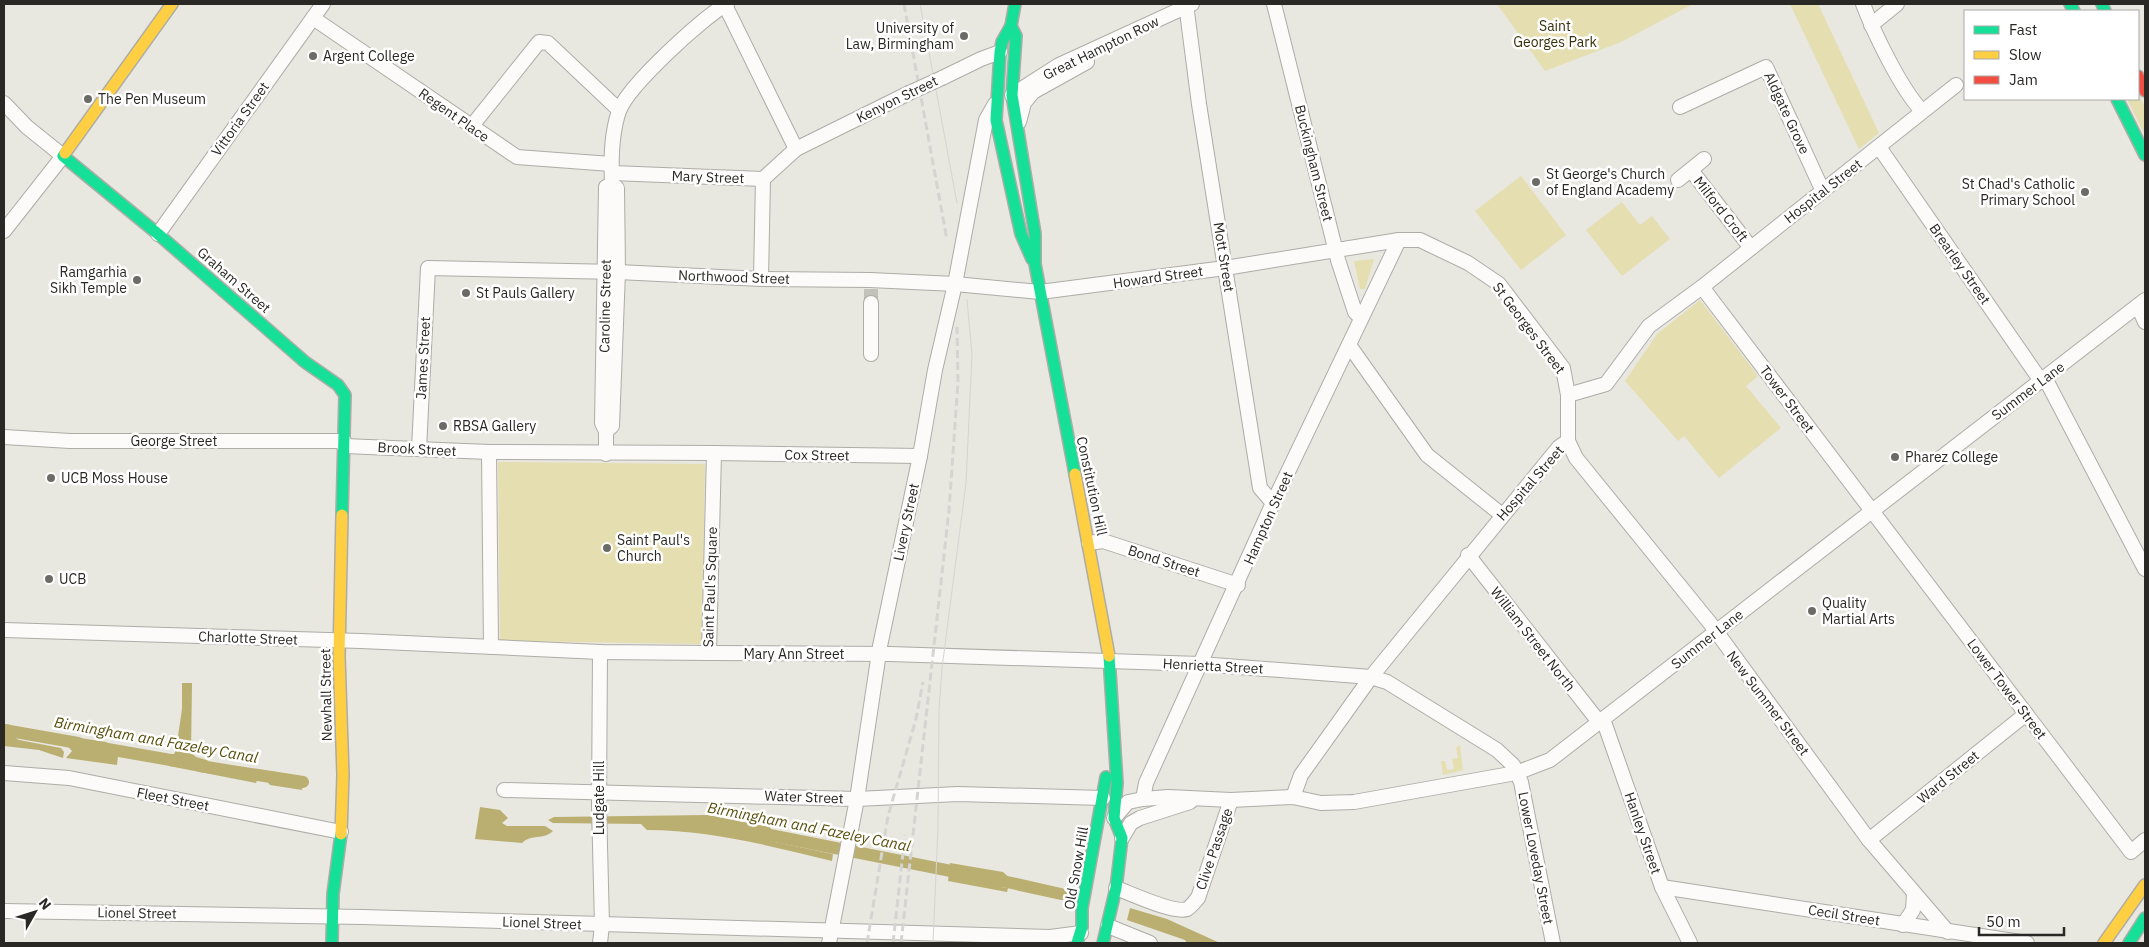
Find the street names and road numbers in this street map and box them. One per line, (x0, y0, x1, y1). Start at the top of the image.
street label: Great Hampton Row (1040, 12, 1162, 84)
street label: Aldgate Grove (1760, 69, 1814, 157)
street label: Kenyon Street (853, 71, 941, 126)
street label: Vittoria Street (207, 78, 273, 160)
street label: Regent Place (415, 84, 493, 146)
street label: Buckingham Street (1291, 103, 1337, 223)
street label: Hospital Street (1780, 155, 1866, 227)
street label: Mary Street (671, 167, 745, 187)
street label: Milford Croft (1690, 173, 1752, 246)
street label: Brearley Street (1925, 220, 1995, 308)
street label: Mott Street (1210, 221, 1238, 293)
street label: Graham Street (194, 243, 275, 317)
street label: Caroline Street (595, 259, 615, 353)
street label: Howard Street (1112, 262, 1204, 292)
street label: Northwood Street (678, 266, 790, 288)
street label: St Georges Street (1489, 279, 1569, 377)
street label: James Street (412, 316, 434, 400)
street label: Summer Lane (1988, 358, 2068, 424)
street label: Tower Street (1756, 362, 1818, 436)
street label: George Street (131, 432, 217, 450)
street label: Constitution Hill (1073, 435, 1111, 537)
street label: Brook Street (377, 438, 457, 460)
street label: Hospital Street (1492, 442, 1568, 524)
street label: Cox Street (784, 445, 850, 465)
street label: Hampton Street (1239, 469, 1297, 567)
street label: Livery Street (889, 481, 923, 562)
street label: Saint Paul's Square (699, 526, 721, 648)
street label: Bond Street (1126, 541, 1202, 581)
street label: William Street North (1487, 583, 1579, 695)
street label: Summer Lane (1667, 605, 1747, 673)
street label: Charlotte Street (198, 627, 298, 649)
street label: Lower Tower Street (1963, 635, 2051, 743)
street label: Mary Ann Street (744, 645, 845, 663)
street label: New Summer Street (1723, 647, 1813, 759)
street label: Newhall Street (316, 648, 336, 742)
street label: Henrietta Street (1162, 654, 1264, 678)
street label: Ward Street (1913, 746, 1983, 808)
street label: Ludgate Hill (590, 761, 608, 835)
street label: Fleet Street (135, 783, 211, 815)
street label: Water Street (764, 787, 844, 807)
street label: Lower Loveday Street (1514, 790, 1558, 926)
street label: Hanley Street (1621, 790, 1665, 876)
street label: Clive Passage (1192, 805, 1237, 892)
street label: Old Snow Hill (1060, 825, 1092, 911)
street label: Cecil Street (1807, 900, 1881, 930)
street label: Lionel Street (97, 903, 177, 923)
street label: Lionel Street (502, 913, 582, 933)

